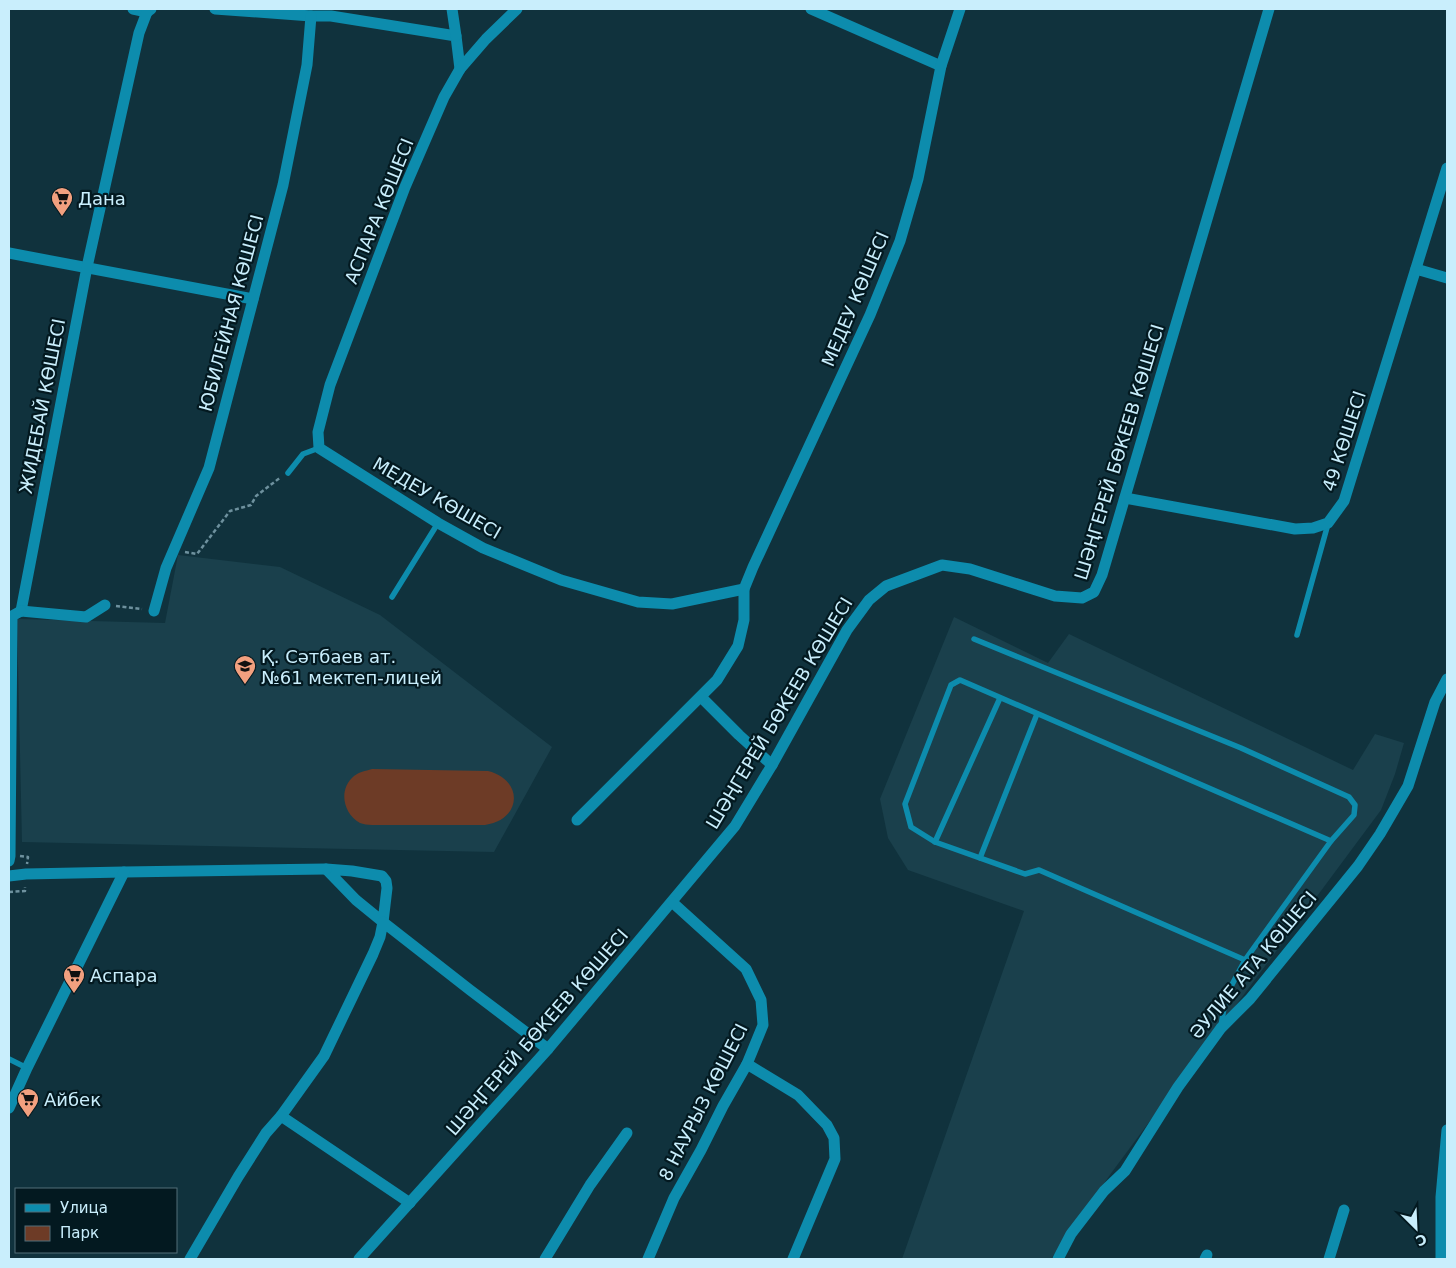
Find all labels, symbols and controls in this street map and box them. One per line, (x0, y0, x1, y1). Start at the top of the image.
street label: АСПАРА КӨШЕСІ (340, 135, 418, 287)
supermarket icon: Дана (50, 186, 74, 217)
place label: Дана (78, 188, 126, 209)
street label: ЮБИЛЕЙНАЯ КӨШЕСІ (195, 212, 267, 414)
street label: МЕДЕУ КӨШЕСІ (817, 228, 893, 370)
street label: ЖИДЕБАЙ КӨШЕСІ (15, 317, 69, 495)
street label: ШӘҢГЕРЕЙ БӨКЕЕВ КӨШЕСІ (1070, 322, 1168, 582)
street label: 49 КӨШЕСІ (1318, 388, 1370, 494)
street label: МЕДЕУ КӨШЕСІ (369, 453, 505, 543)
street label: ШӘҢГЕРЕЙ БӨКЕЕВ КӨШЕСІ (701, 593, 857, 833)
place label: Қ. Сәтбаев ат. №61 мектеп-лицей (261, 646, 442, 688)
school or university icon: Қ. Сәтбаев ат. №61 мектеп-лицей (233, 654, 257, 685)
street label: ӘУЛИЕ АТА КӨШЕСІ (1185, 887, 1321, 1043)
street label: ШӘҢГЕРЕЙ БӨКЕЕВ КӨШЕСІ (442, 925, 632, 1139)
supermarket icon: Аспара (62, 963, 86, 994)
place label: Аспара (90, 965, 157, 986)
street label: 8 НАУРЫЗ КӨШЕСІ (654, 1020, 752, 1184)
supermarket icon: Айбек (16, 1087, 40, 1118)
place label: Айбек (44, 1089, 101, 1110)
legend (15, 1188, 178, 1253)
text: Улица (60, 1199, 108, 1217)
north arrow (1391, 1203, 1441, 1253)
text: Парк (60, 1224, 99, 1242)
text: С (1413, 1230, 1429, 1249)

